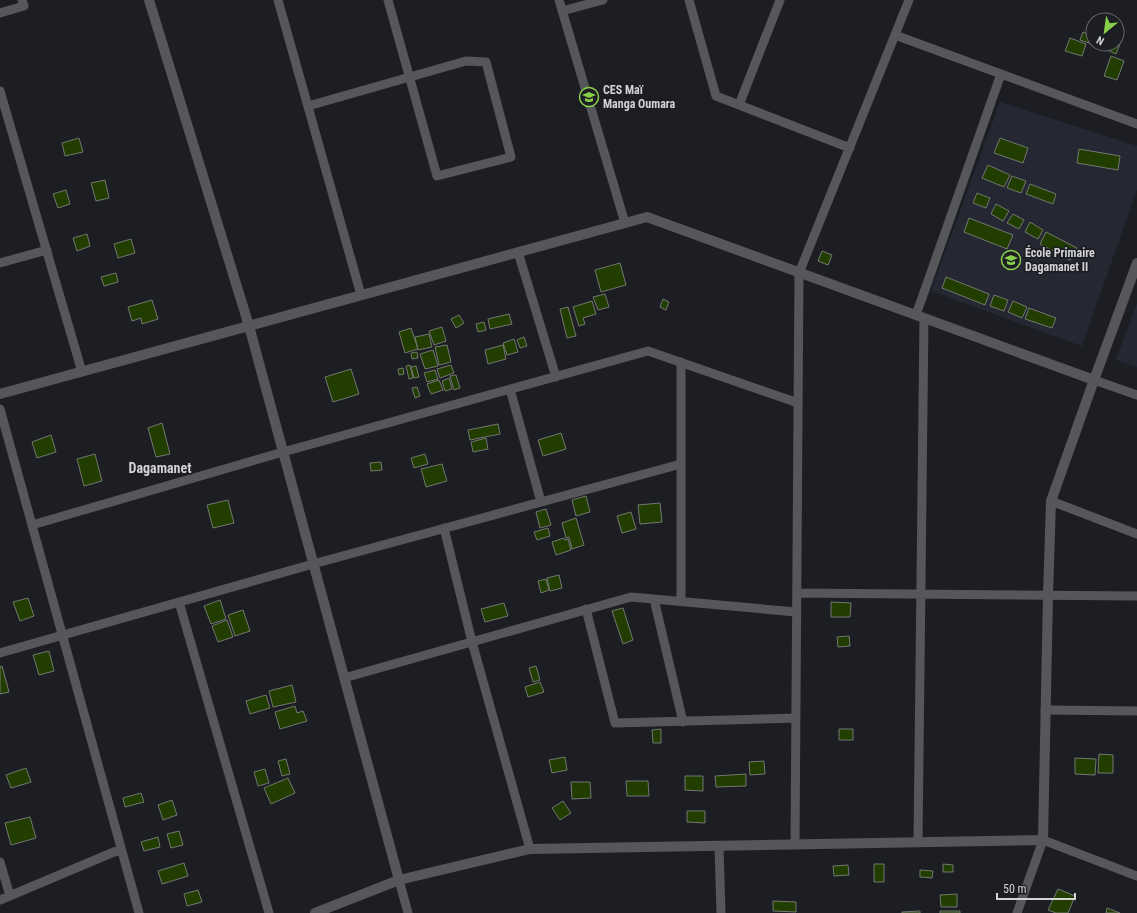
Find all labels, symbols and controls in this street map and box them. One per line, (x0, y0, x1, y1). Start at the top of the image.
north arrow (1085, 12, 1125, 52)
text: N (1094, 33, 1106, 48)
place label: CES Maï Manga Oumara (603, 83, 676, 111)
school or university icon: CES Maï Manga Oumara (578, 86, 600, 108)
place label: École Primaire Dagamanet II (1025, 245, 1095, 274)
school or university icon: École Primaire Dagamanet II (1000, 249, 1022, 271)
district label: Dagamanet (128, 460, 192, 476)
scale bar (997, 875, 1075, 901)
text: 50 m (1003, 882, 1027, 896)

